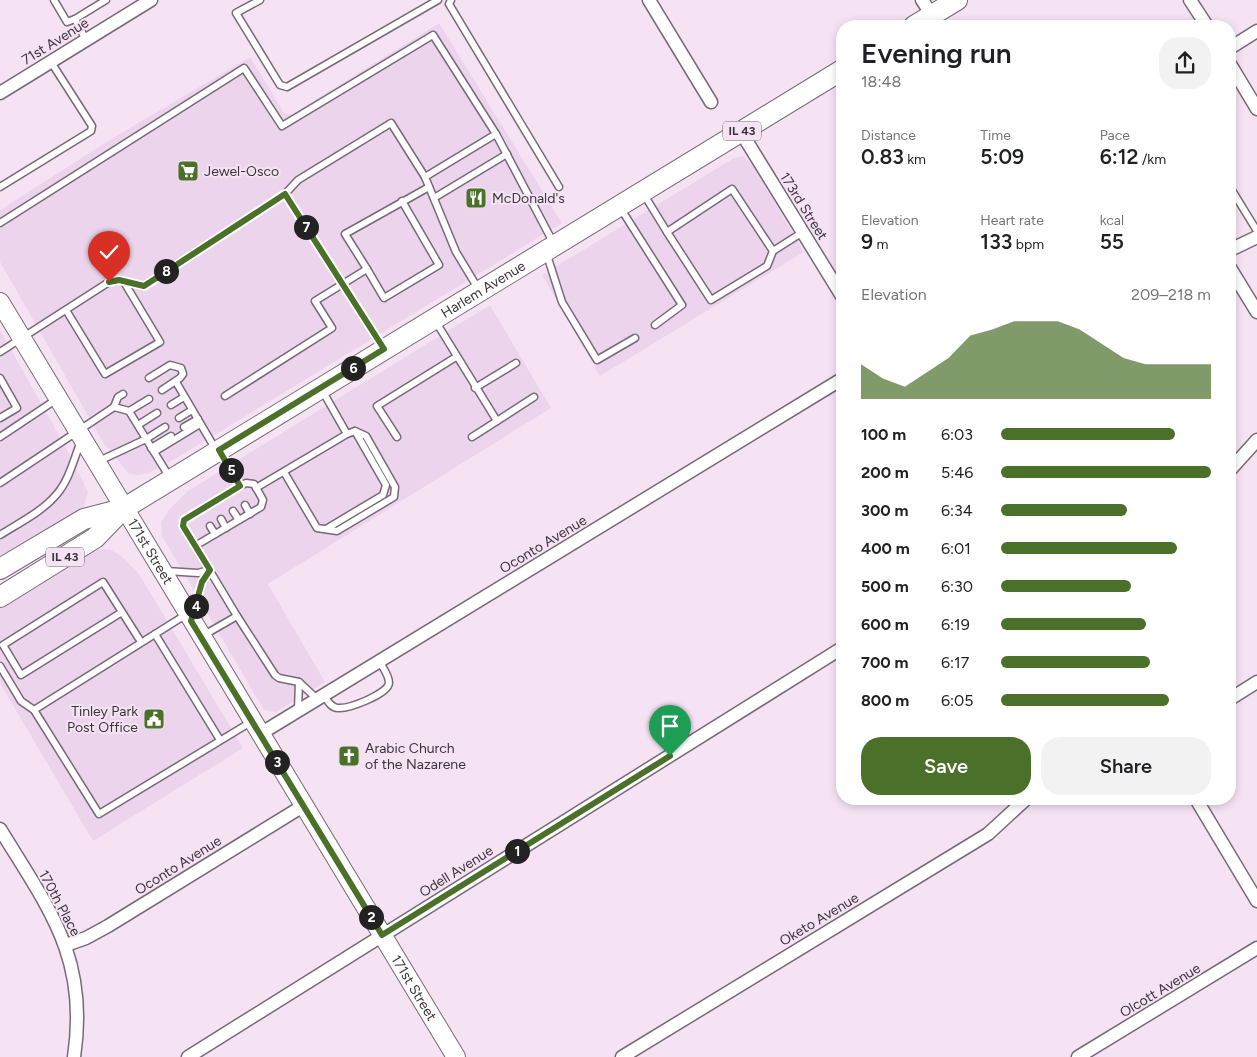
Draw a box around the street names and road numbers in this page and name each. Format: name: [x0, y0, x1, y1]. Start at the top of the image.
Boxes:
street label: 71st Avenue: [19, 14, 92, 69]
road number: IL 43: [723, 122, 761, 140]
street label: 173rd Street: [776, 169, 831, 243]
street label: Harlem Avenue: [438, 257, 529, 322]
street label: Oconto Avenue: [497, 512, 590, 577]
street label: 171st Street: [124, 515, 176, 587]
road number: IL 43: [46, 548, 84, 566]
street label: Oconto Avenue: [132, 832, 225, 899]
street label: Odell Avenue: [416, 842, 497, 901]
street label: 170th Place: [35, 867, 84, 939]
street label: Oketo Avenue: [777, 889, 862, 950]
street label: 171st Street: [387, 952, 440, 1024]
street label: Olcott Avenue: [1117, 960, 1204, 1021]

